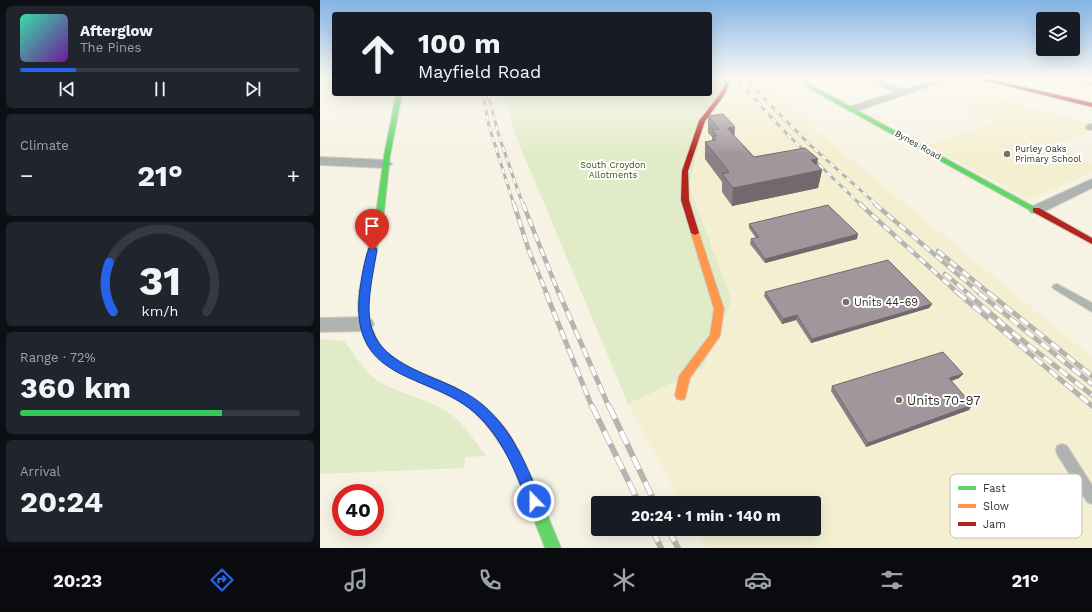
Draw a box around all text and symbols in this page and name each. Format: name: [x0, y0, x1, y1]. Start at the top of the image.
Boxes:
map controls: [1036, 12, 1080, 56]
button: layers: [1036, 12, 1080, 56]
text: Afterglow: [80, 22, 153, 40]
text: 100 m: [418, 27, 501, 60]
icon: ahead: [352, 28, 404, 80]
text: The Pines: [80, 40, 141, 55]
text: Mayfield Road: [418, 61, 541, 82]
icon: previous: [56, 78, 78, 100]
icon: pause: [149, 78, 171, 100]
icon: next: [242, 78, 264, 100]
street label: Bynes Road: [893, 128, 943, 162]
text: Climate: [20, 138, 69, 153]
place label: Purley Oaks Primary School: [1015, 144, 1082, 164]
marker: Purley Oaks Primary School: [1002, 149, 1012, 159]
text: 21°: [137, 158, 183, 193]
park label: South Croydon Allotments: [580, 160, 646, 180]
text: −: [20, 163, 33, 188]
text: +: [287, 163, 300, 188]
pin: [355, 209, 389, 250]
icon: arrive: [361, 215, 383, 237]
text: 31: [139, 256, 181, 305]
place label: Units 44-69: [854, 296, 918, 309]
marker: Units 44-69: [841, 297, 851, 307]
text: km/h: [142, 303, 178, 319]
text: Range · 72%: [20, 350, 96, 365]
text: 360 km: [20, 370, 131, 405]
place label: Units 70-97: [907, 393, 981, 408]
marker: Units 70-97: [894, 395, 904, 405]
text: Arrival: [20, 464, 61, 479]
legend: [950, 474, 1082, 538]
position arrow: [513, 480, 555, 522]
text: Fast: [983, 482, 1006, 495]
text: 20:24: [20, 484, 103, 519]
speed limit sign: 40: [332, 484, 384, 536]
text: Slow: [983, 500, 1009, 513]
text: 20:24 · 1 min · 140 m: [631, 507, 781, 525]
text: Jam: [983, 518, 1006, 531]
icon: directions: [208, 566, 236, 594]
icon: music: [342, 566, 370, 594]
icon: phone: [476, 566, 504, 594]
icon: climate: [610, 566, 638, 594]
icon: car: [744, 566, 772, 594]
icon: filters: [878, 566, 906, 594]
text: 20:23: [53, 570, 102, 591]
text: 21°: [1012, 570, 1039, 591]

